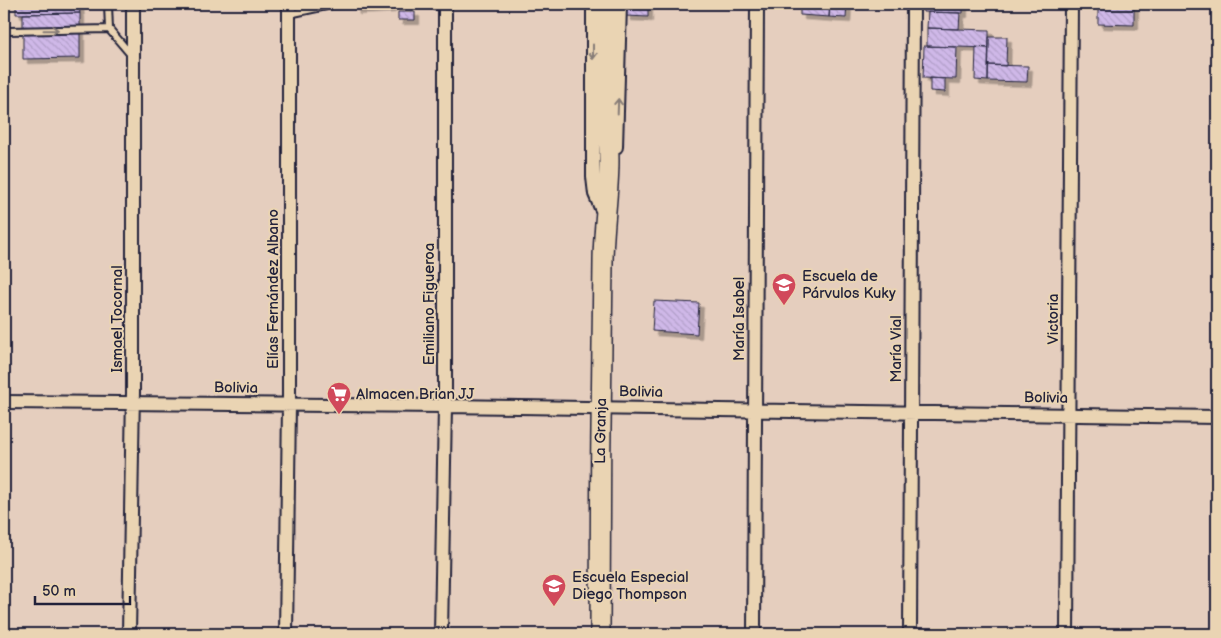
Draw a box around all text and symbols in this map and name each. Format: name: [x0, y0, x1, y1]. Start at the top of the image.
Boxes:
one-way arrow: [42, 25, 59, 35]
one-way arrow: [588, 44, 598, 60]
one-way arrow: [613, 98, 622, 114]
street label: Elías Fernández Albano: [264, 209, 283, 369]
street label: Emiliano Figueroa: [420, 243, 439, 365]
street label: Ismael Tocornal: [108, 266, 127, 372]
place label: Escuela de Párvulos Kuky: [802, 267, 896, 303]
school or university icon: Escuela de Párvulos Kuky: [771, 272, 797, 306]
street label: María Isabel: [730, 277, 749, 361]
street label: Victoria: [1044, 294, 1063, 344]
street label: María Vial: [887, 315, 906, 383]
street label: Bolivia: [214, 378, 258, 398]
supermarket icon: Almacen Brian JJ: [326, 381, 352, 415]
street label: Bolivia: [619, 382, 663, 402]
place label: Almacen Brian JJ: [356, 385, 475, 404]
street label: Bolivia: [1024, 388, 1068, 408]
street label: La Granja: [591, 398, 611, 464]
place label: Escuela Especial Diego Thompson: [572, 568, 689, 604]
scale bar: [35, 573, 130, 605]
school or university icon: Escuela Especial Diego Thompson: [541, 573, 567, 607]
text: 50 m: [42, 582, 76, 601]

